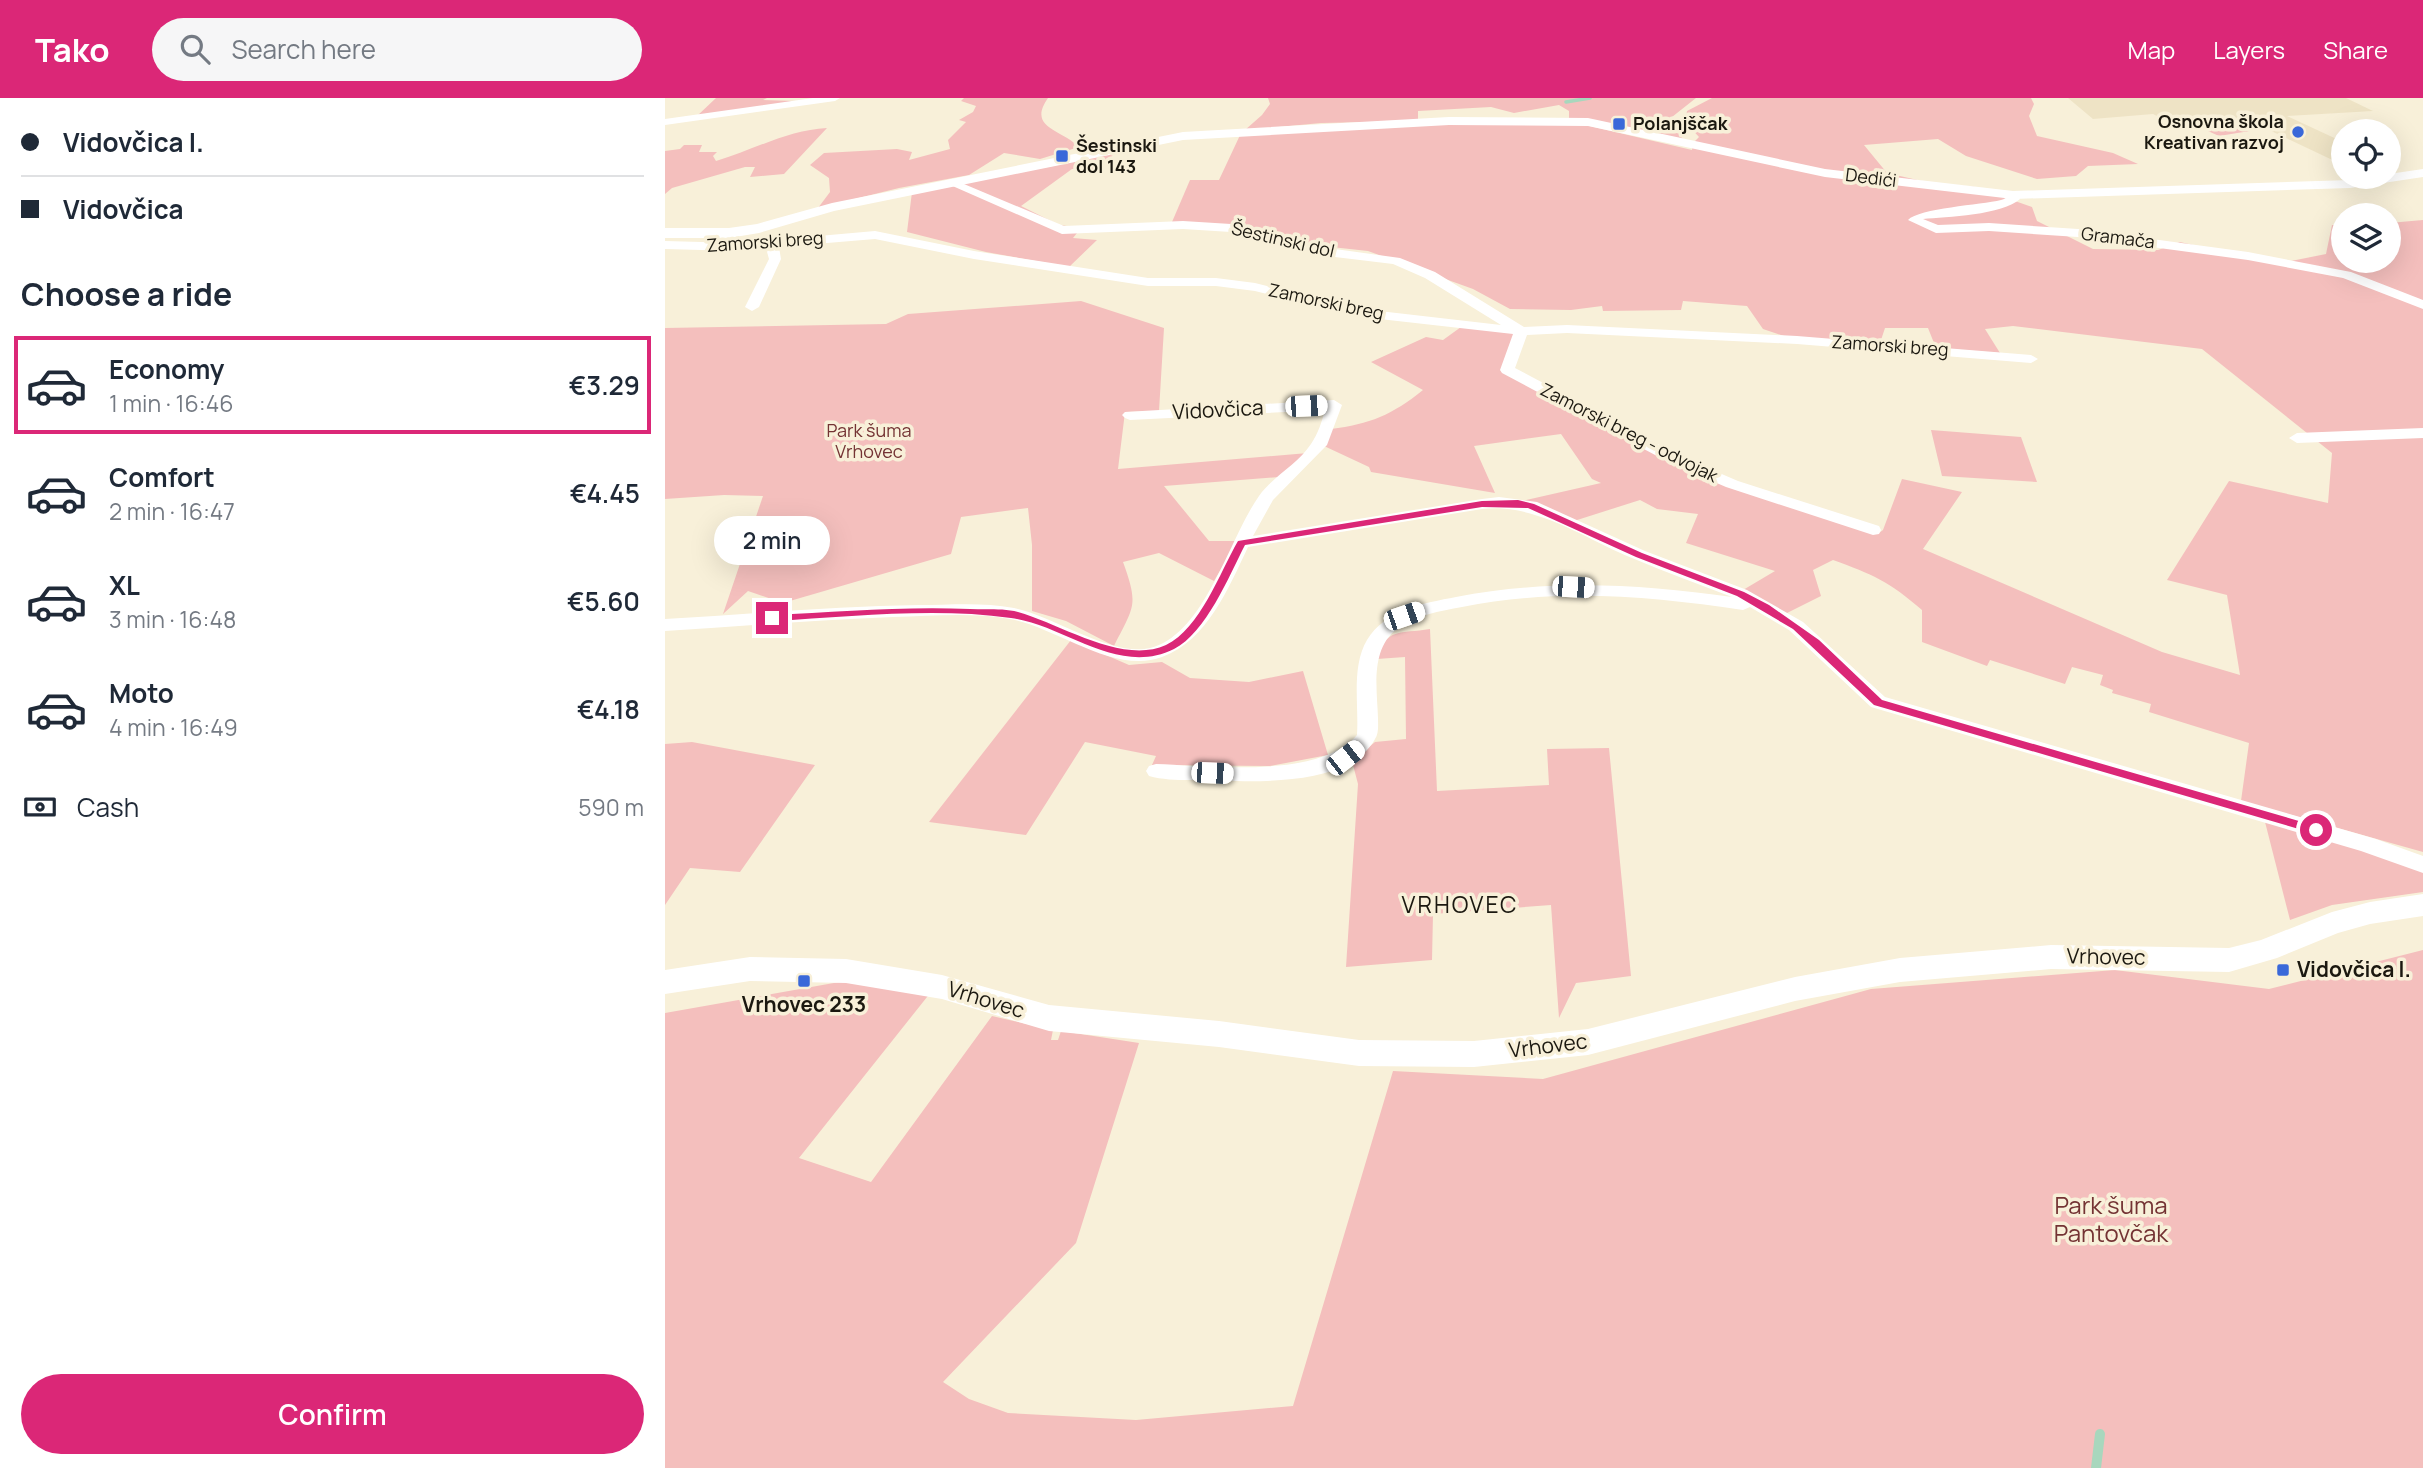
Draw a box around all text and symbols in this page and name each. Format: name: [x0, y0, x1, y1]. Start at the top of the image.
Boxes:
search box: [152, 18, 642, 81]
text: Tako: [35, 27, 110, 72]
icon: search: [176, 30, 214, 68]
text: Search here: [232, 31, 376, 67]
text: Map: [2128, 33, 2175, 66]
text: Layers: [2213, 33, 2285, 66]
text: Share: [2323, 33, 2388, 66]
place label: Osnovna škola Kreativan razvoj: [2144, 109, 2284, 154]
place label: Polanjščak: [1633, 111, 1729, 135]
marker: Polanjščak: [1611, 116, 1627, 132]
map controls: [2331, 119, 2401, 273]
button: locate: [2331, 119, 2401, 189]
text: Vidovčica I.: [63, 124, 204, 160]
marker: Osnovna škola Kreativan razvoj: [2290, 124, 2306, 140]
place label: Šestinski dol 143: [1076, 133, 1157, 178]
marker: Šestinski dol 143: [1054, 148, 1070, 164]
street label: Dedići: [1844, 162, 1898, 192]
text: Vidovčica: [63, 191, 183, 227]
button: layers: [2331, 203, 2401, 273]
street label: Šestinski dol: [1229, 216, 1337, 263]
street label: Gramača: [2080, 221, 2156, 253]
street label: Zamorski breg: [706, 225, 824, 257]
text: Choose a ride: [21, 272, 232, 316]
street label: Zamorski breg: [1266, 277, 1386, 325]
street label: Zamorski breg: [1831, 329, 1949, 361]
text: Economy: [109, 351, 224, 387]
icon: car: [25, 354, 88, 417]
text: €3.29: [569, 367, 640, 403]
street label: Zamorski breg - odvojak: [1537, 377, 1723, 488]
text: 1 min · 16:46: [109, 387, 233, 419]
street label: Vidovčica: [1172, 393, 1264, 425]
car: [1285, 395, 1328, 417]
park label: Park šuma Vrhovec: [827, 418, 911, 463]
text: Comfort: [109, 459, 215, 495]
icon: car: [25, 462, 88, 525]
text: €4.45: [570, 475, 640, 511]
text: 2 min · 16:47: [109, 495, 235, 527]
callout: 2 min: [714, 517, 830, 566]
text: 2 min: [743, 524, 801, 556]
text: XL: [109, 567, 140, 603]
icon: car: [25, 570, 88, 633]
car: [1552, 575, 1595, 599]
text: €5.60: [567, 583, 640, 619]
car: [1381, 599, 1428, 633]
route end: [756, 602, 788, 634]
text: 3 min · 16:48: [109, 603, 236, 635]
text: Moto: [109, 675, 174, 711]
icon: car: [25, 678, 88, 741]
text: €4.18: [577, 691, 640, 727]
text: 4 min · 16:49: [109, 711, 238, 743]
car: [1322, 737, 1369, 779]
car: [1191, 762, 1234, 784]
icon: cash: [21, 788, 59, 826]
text: Cash: [77, 789, 139, 825]
text: 590 m: [578, 791, 644, 823]
route start: [2300, 814, 2332, 846]
district label: VRHOVEC: [1402, 888, 1518, 920]
street label: Vrhovec: [2066, 941, 2146, 971]
place label: Vidovčica I.: [2297, 955, 2411, 983]
marker: Vidovčica I.: [2275, 962, 2291, 978]
marker: Vrhovec 233: [796, 973, 812, 989]
street label: Vrhovec: [944, 974, 1028, 1024]
place label: Vrhovec 233: [742, 990, 866, 1018]
street label: Vrhovec: [1507, 1026, 1589, 1064]
park label: Park šuma Pantovčak: [2054, 1188, 2169, 1249]
button: Confirm: [21, 1374, 644, 1454]

